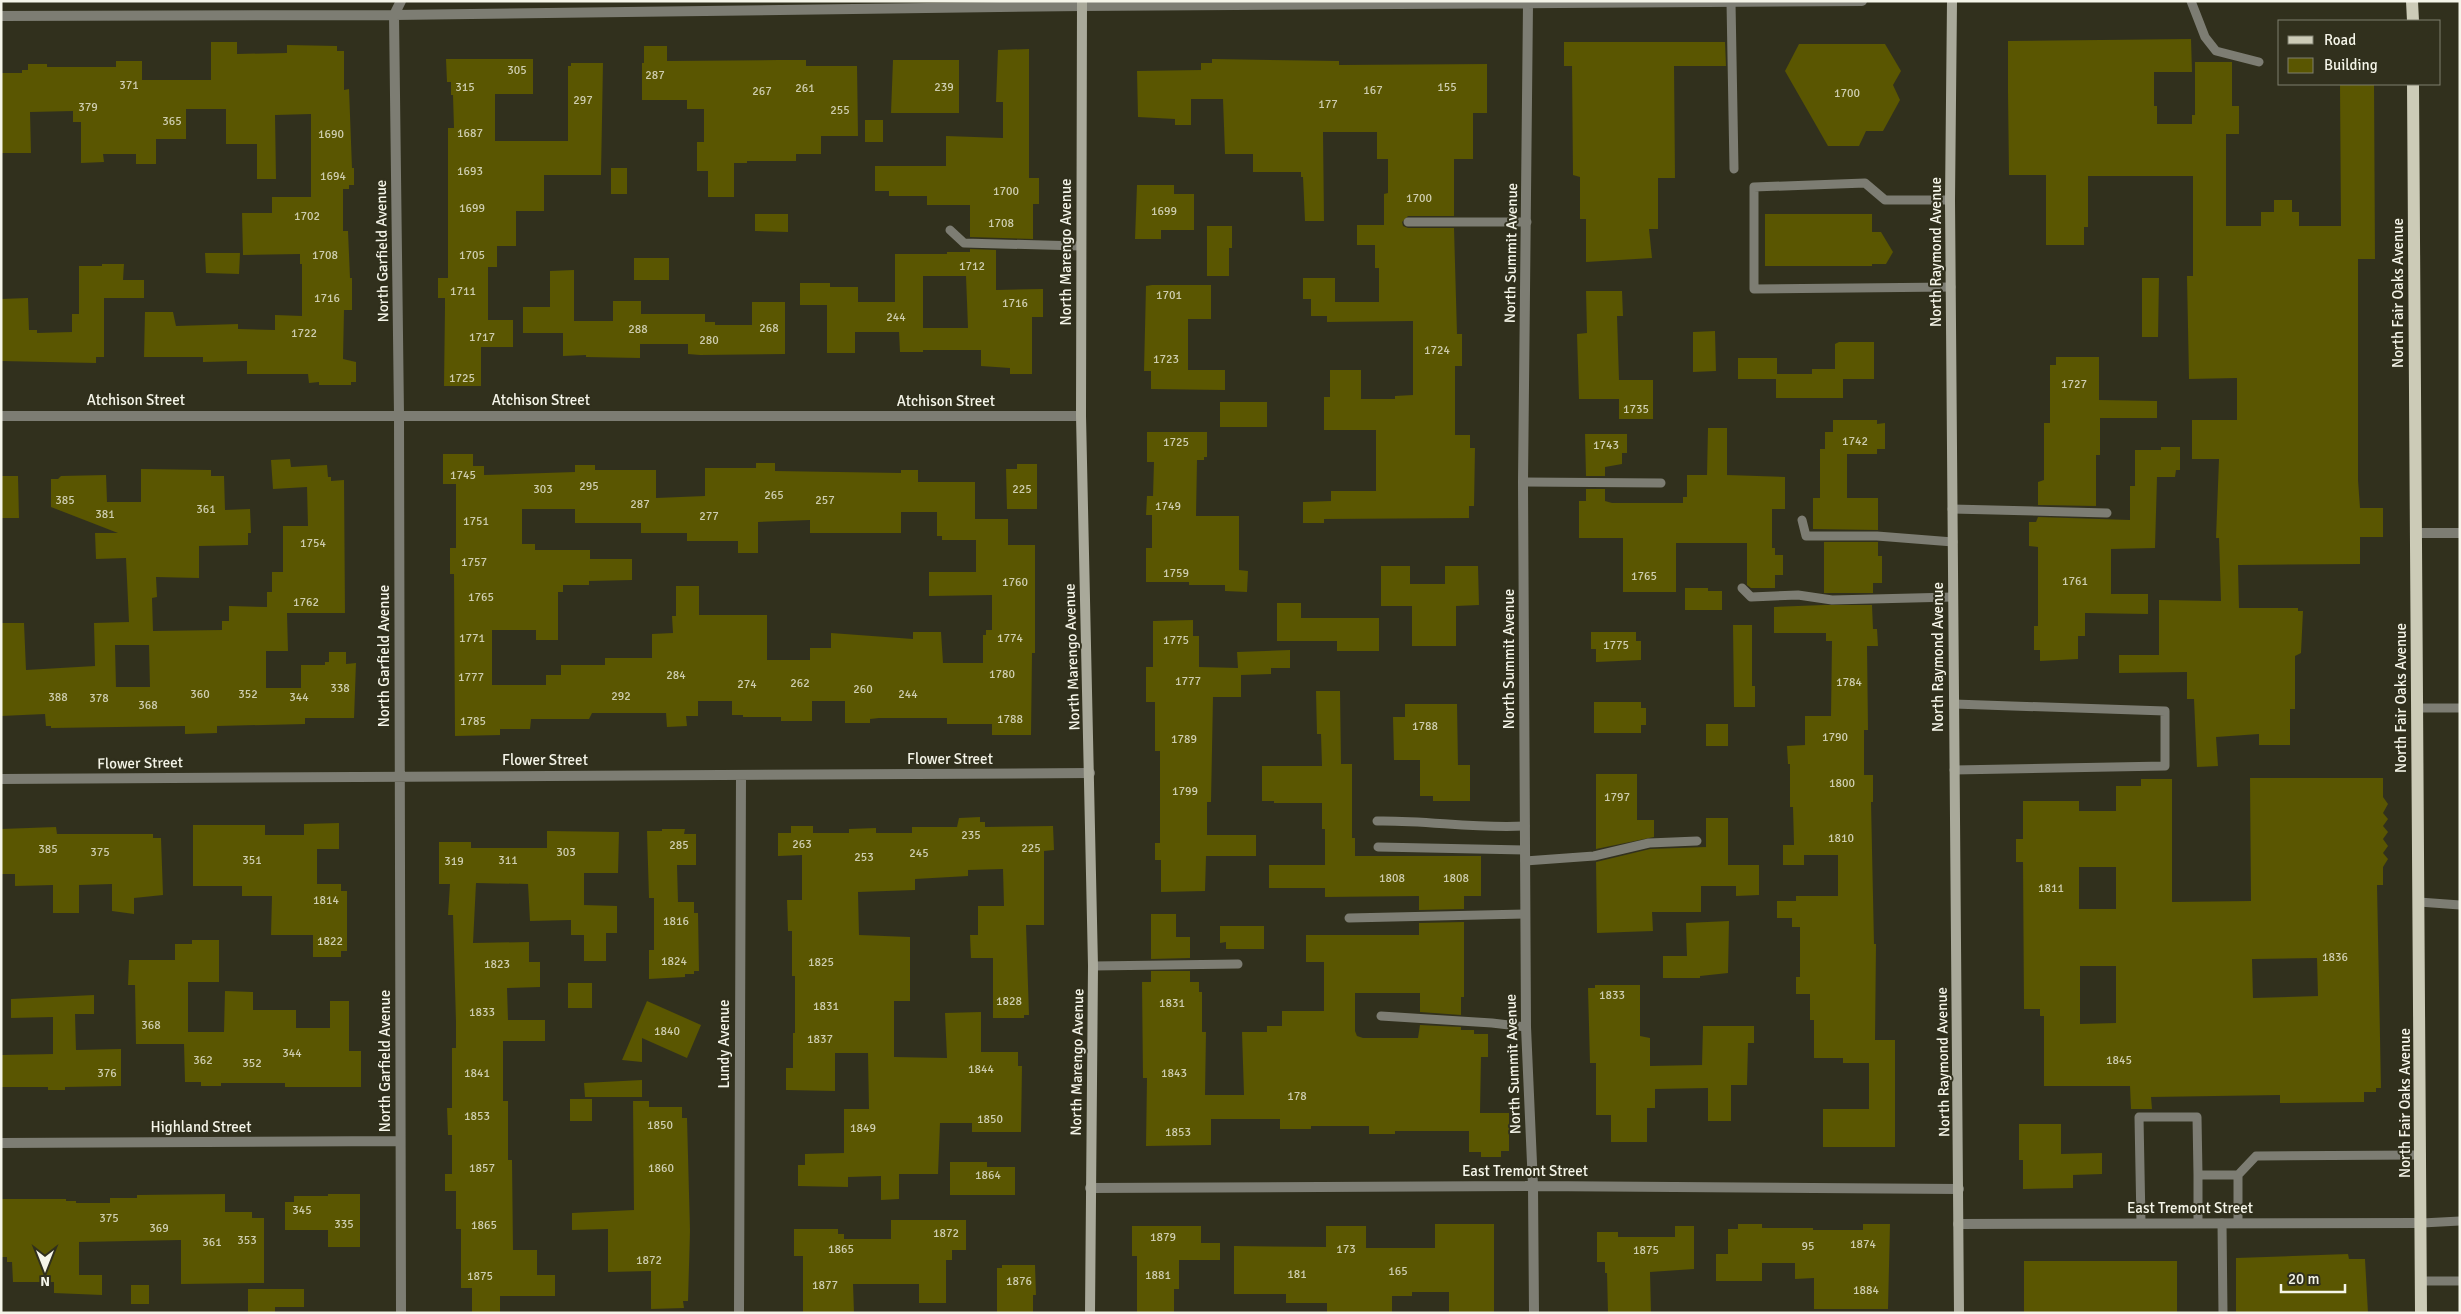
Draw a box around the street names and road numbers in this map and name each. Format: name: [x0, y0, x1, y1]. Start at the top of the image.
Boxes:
street label: North Raymond Avenue: [1927, 177, 1945, 327]
street label: North Marengo Avenue: [1057, 178, 1075, 326]
street label: North Garfield Avenue: [372, 180, 392, 322]
street label: North Summit Avenue: [1501, 183, 1521, 323]
street label: North Fair Oaks Avenue: [2389, 218, 2407, 368]
street label: Atchison Street: [87, 391, 185, 409]
street label: Atchison Street: [492, 391, 590, 409]
street label: Atchison Street: [897, 392, 995, 410]
street label: North Raymond Avenue: [1929, 582, 1947, 732]
street label: North Marengo Avenue: [1060, 583, 1084, 731]
street label: North Garfield Avenue: [375, 585, 393, 727]
street label: North Summit Avenue: [1500, 589, 1518, 729]
street label: North Fair Oaks Avenue: [2392, 623, 2410, 773]
street label: Flower Street: [907, 750, 993, 768]
street label: Flower Street: [502, 751, 588, 769]
street label: Flower Street: [97, 753, 183, 773]
street label: North Raymond Avenue: [1933, 987, 1953, 1137]
street label: North Marengo Avenue: [1067, 988, 1087, 1136]
street label: North Garfield Avenue: [376, 990, 394, 1132]
street label: North Summit Avenue: [1502, 994, 1524, 1134]
street label: Lundy Avenue: [715, 999, 733, 1089]
street label: North Fair Oaks Avenue: [2396, 1028, 2414, 1178]
street label: Highland Street: [151, 1118, 251, 1136]
street label: East Tremont Street: [1462, 1162, 1588, 1180]
street label: East Tremont Street: [2127, 1199, 2253, 1217]

